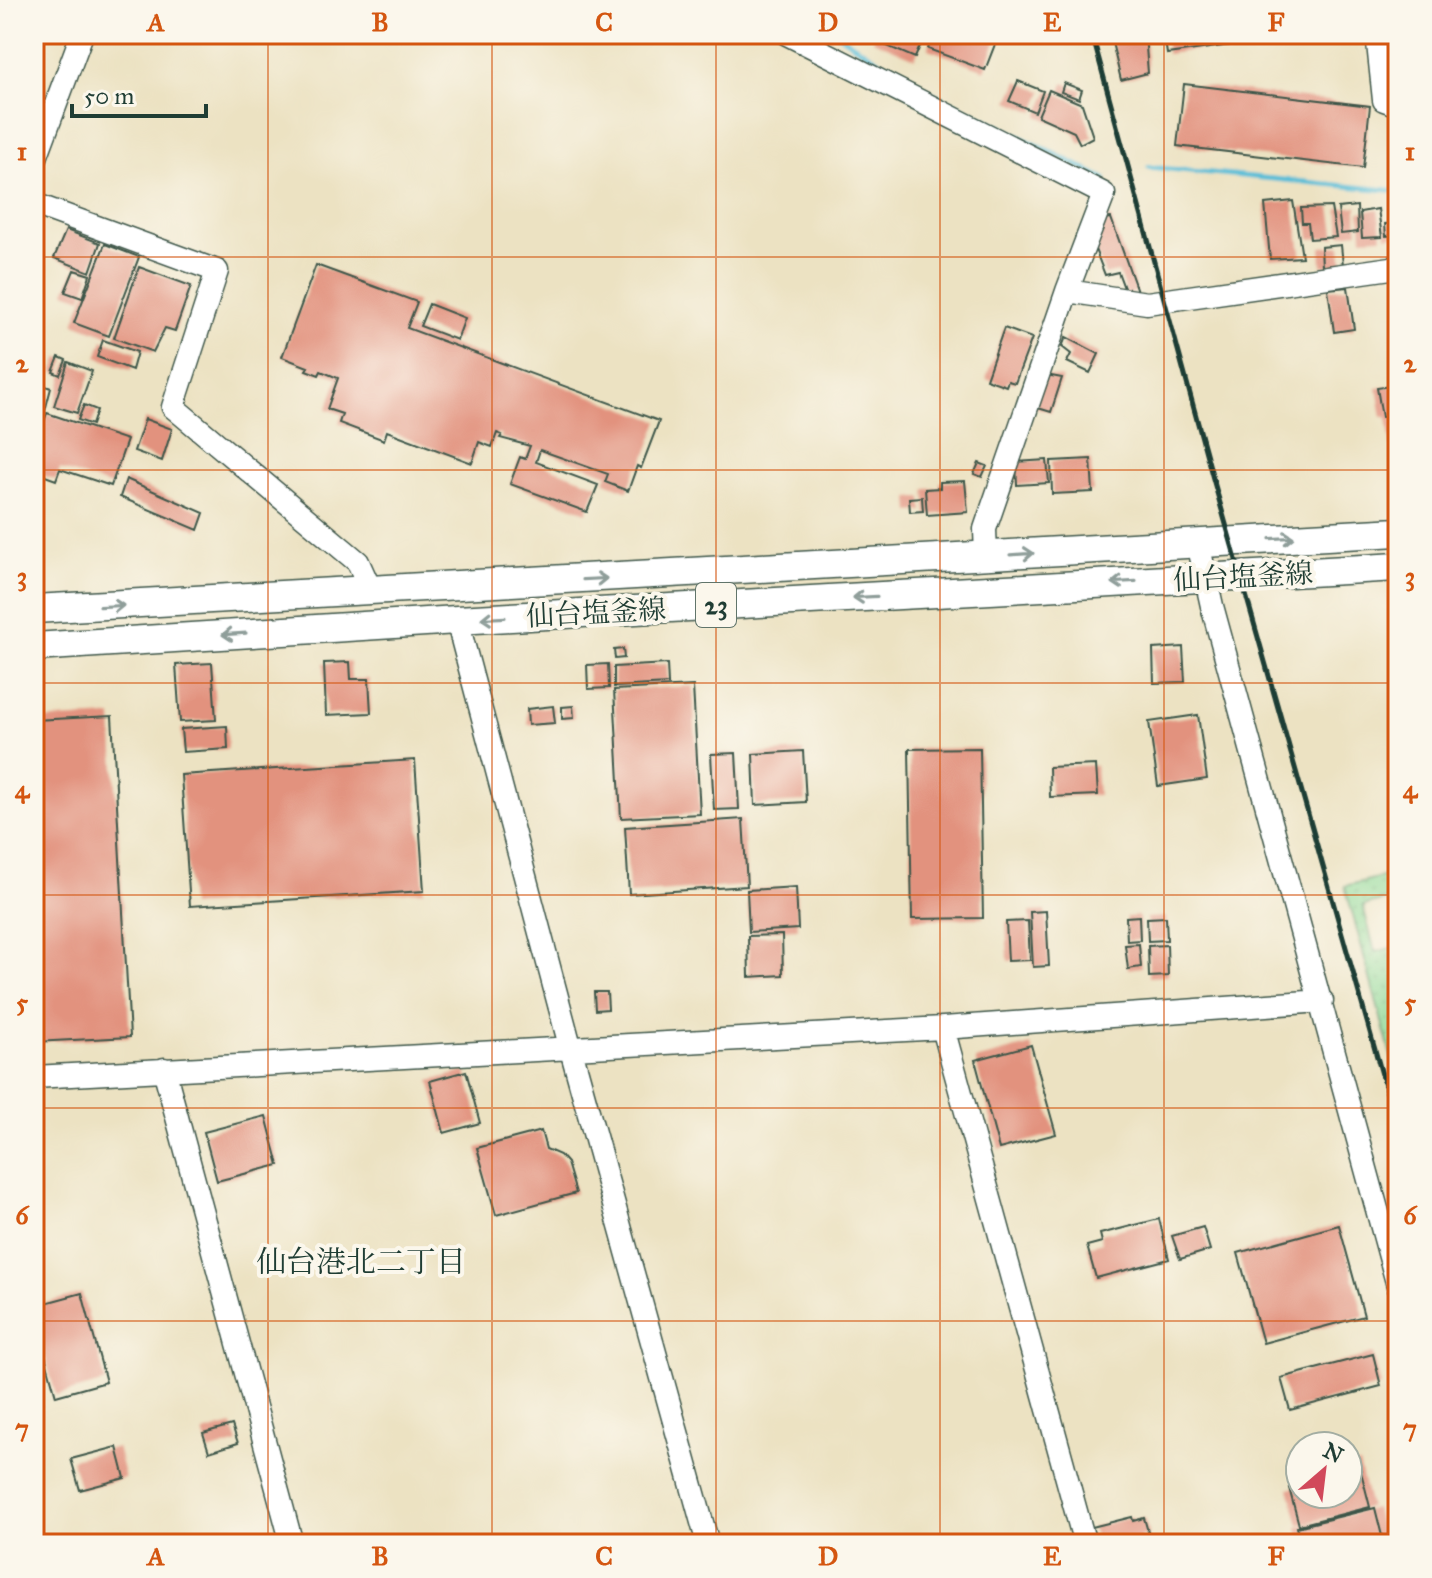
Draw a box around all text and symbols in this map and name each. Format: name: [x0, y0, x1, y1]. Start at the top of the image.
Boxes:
text: A: [145, 6, 165, 38]
text: B: [371, 6, 389, 38]
text: C: [595, 6, 613, 38]
text: D: [818, 6, 838, 38]
text: E: [1043, 6, 1062, 38]
text: F: [1268, 6, 1285, 38]
scale bar: [72, 68, 206, 118]
text: 50 m: [84, 81, 134, 111]
text: 1: [17, 135, 27, 167]
text: 1: [1405, 135, 1415, 167]
text: 2: [16, 347, 30, 379]
text: 2: [1404, 347, 1418, 379]
one-way arrow: [1268, 531, 1295, 546]
one-way arrow: [1008, 547, 1035, 562]
street label: 仙台塩釜線: [1172, 555, 1314, 598]
text: 3: [17, 560, 27, 592]
text: 3: [1405, 560, 1415, 592]
one-way arrow: [581, 571, 608, 586]
one-way arrow: [1111, 575, 1138, 590]
road number: 23: [696, 583, 736, 627]
one-way arrow: [852, 590, 879, 605]
street label: 仙台塩釜線: [525, 591, 667, 634]
one-way arrow: [98, 598, 125, 613]
one-way arrow: [480, 610, 507, 625]
one-way arrow: [221, 627, 248, 642]
text: 4: [15, 773, 31, 805]
text: 4: [1403, 773, 1419, 805]
text: 5: [16, 986, 29, 1018]
text: 5: [1404, 986, 1417, 1018]
text: 6: [15, 1199, 30, 1231]
text: 6: [1403, 1199, 1418, 1231]
district label: 仙台港北二丁目: [256, 1244, 466, 1280]
text: 7: [15, 1412, 29, 1444]
text: 7: [1403, 1412, 1417, 1444]
north arrow: [1284, 1430, 1364, 1510]
text: N: [1319, 1436, 1348, 1469]
text: A: [145, 1540, 165, 1572]
text: B: [371, 1540, 389, 1572]
text: C: [595, 1540, 613, 1572]
text: D: [818, 1540, 838, 1572]
text: E: [1043, 1540, 1062, 1572]
text: F: [1268, 1540, 1285, 1572]

